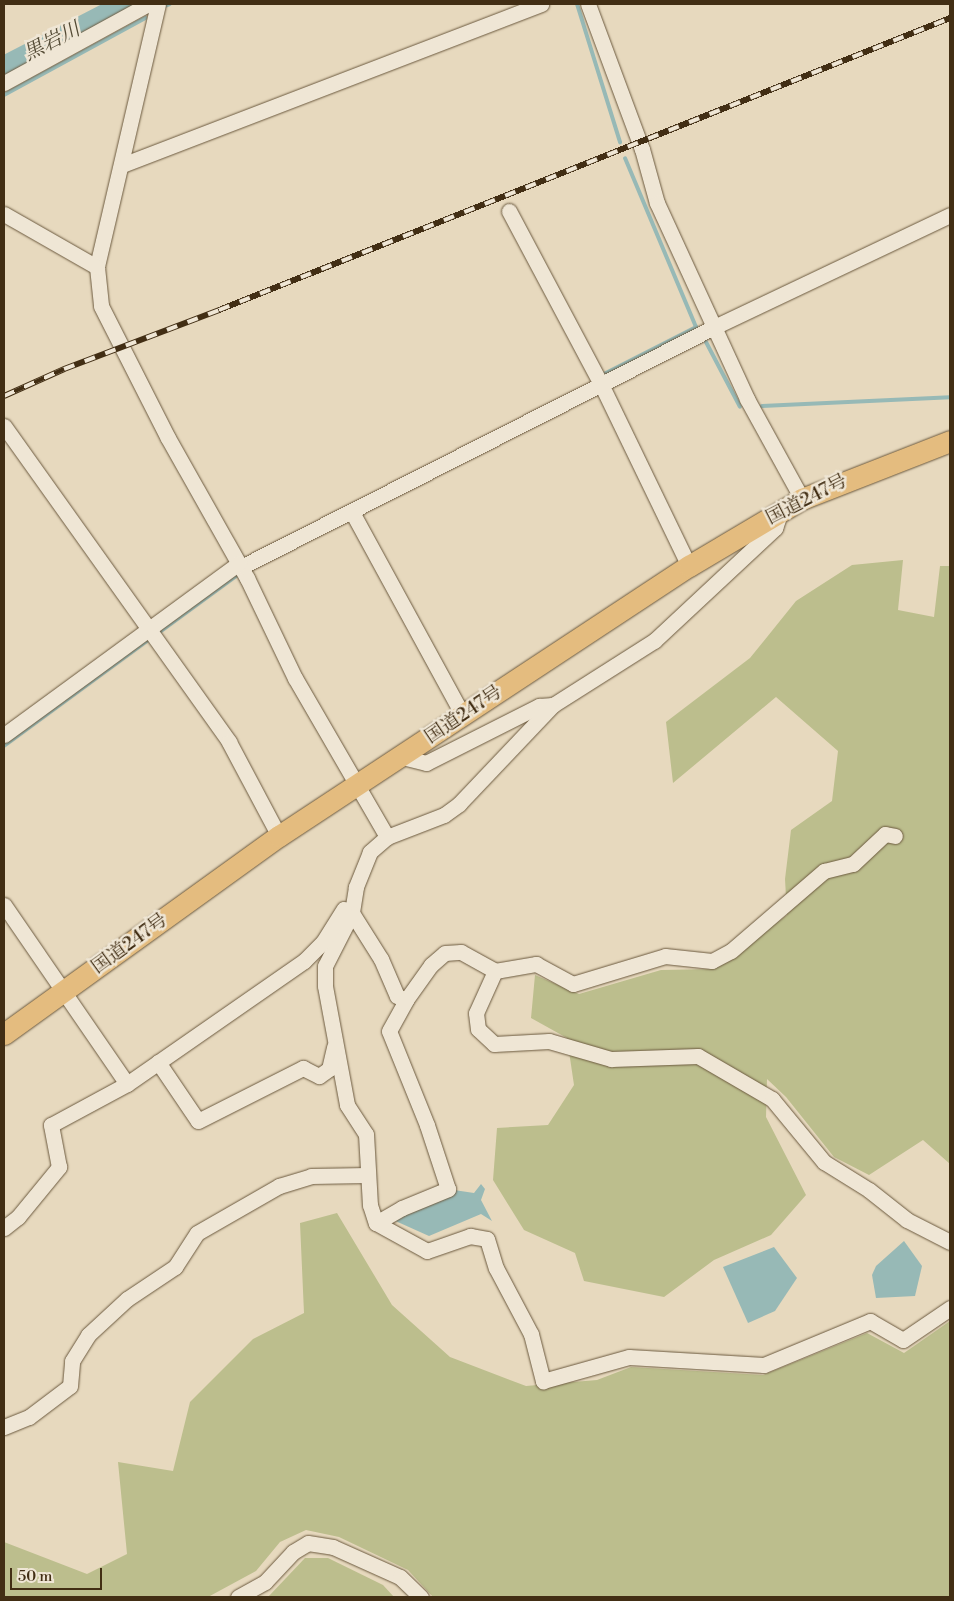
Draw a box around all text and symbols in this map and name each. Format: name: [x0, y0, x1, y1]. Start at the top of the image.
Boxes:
water label: 黒岩川: [20, 18, 84, 66]
street label: 国道247号: [763, 470, 851, 530]
street label: 国道247号: [421, 681, 507, 749]
street label: 国道247号: [88, 909, 172, 979]
scale bar: [12, 1558, 105, 1590]
text: 50 m: [18, 1567, 52, 1586]

